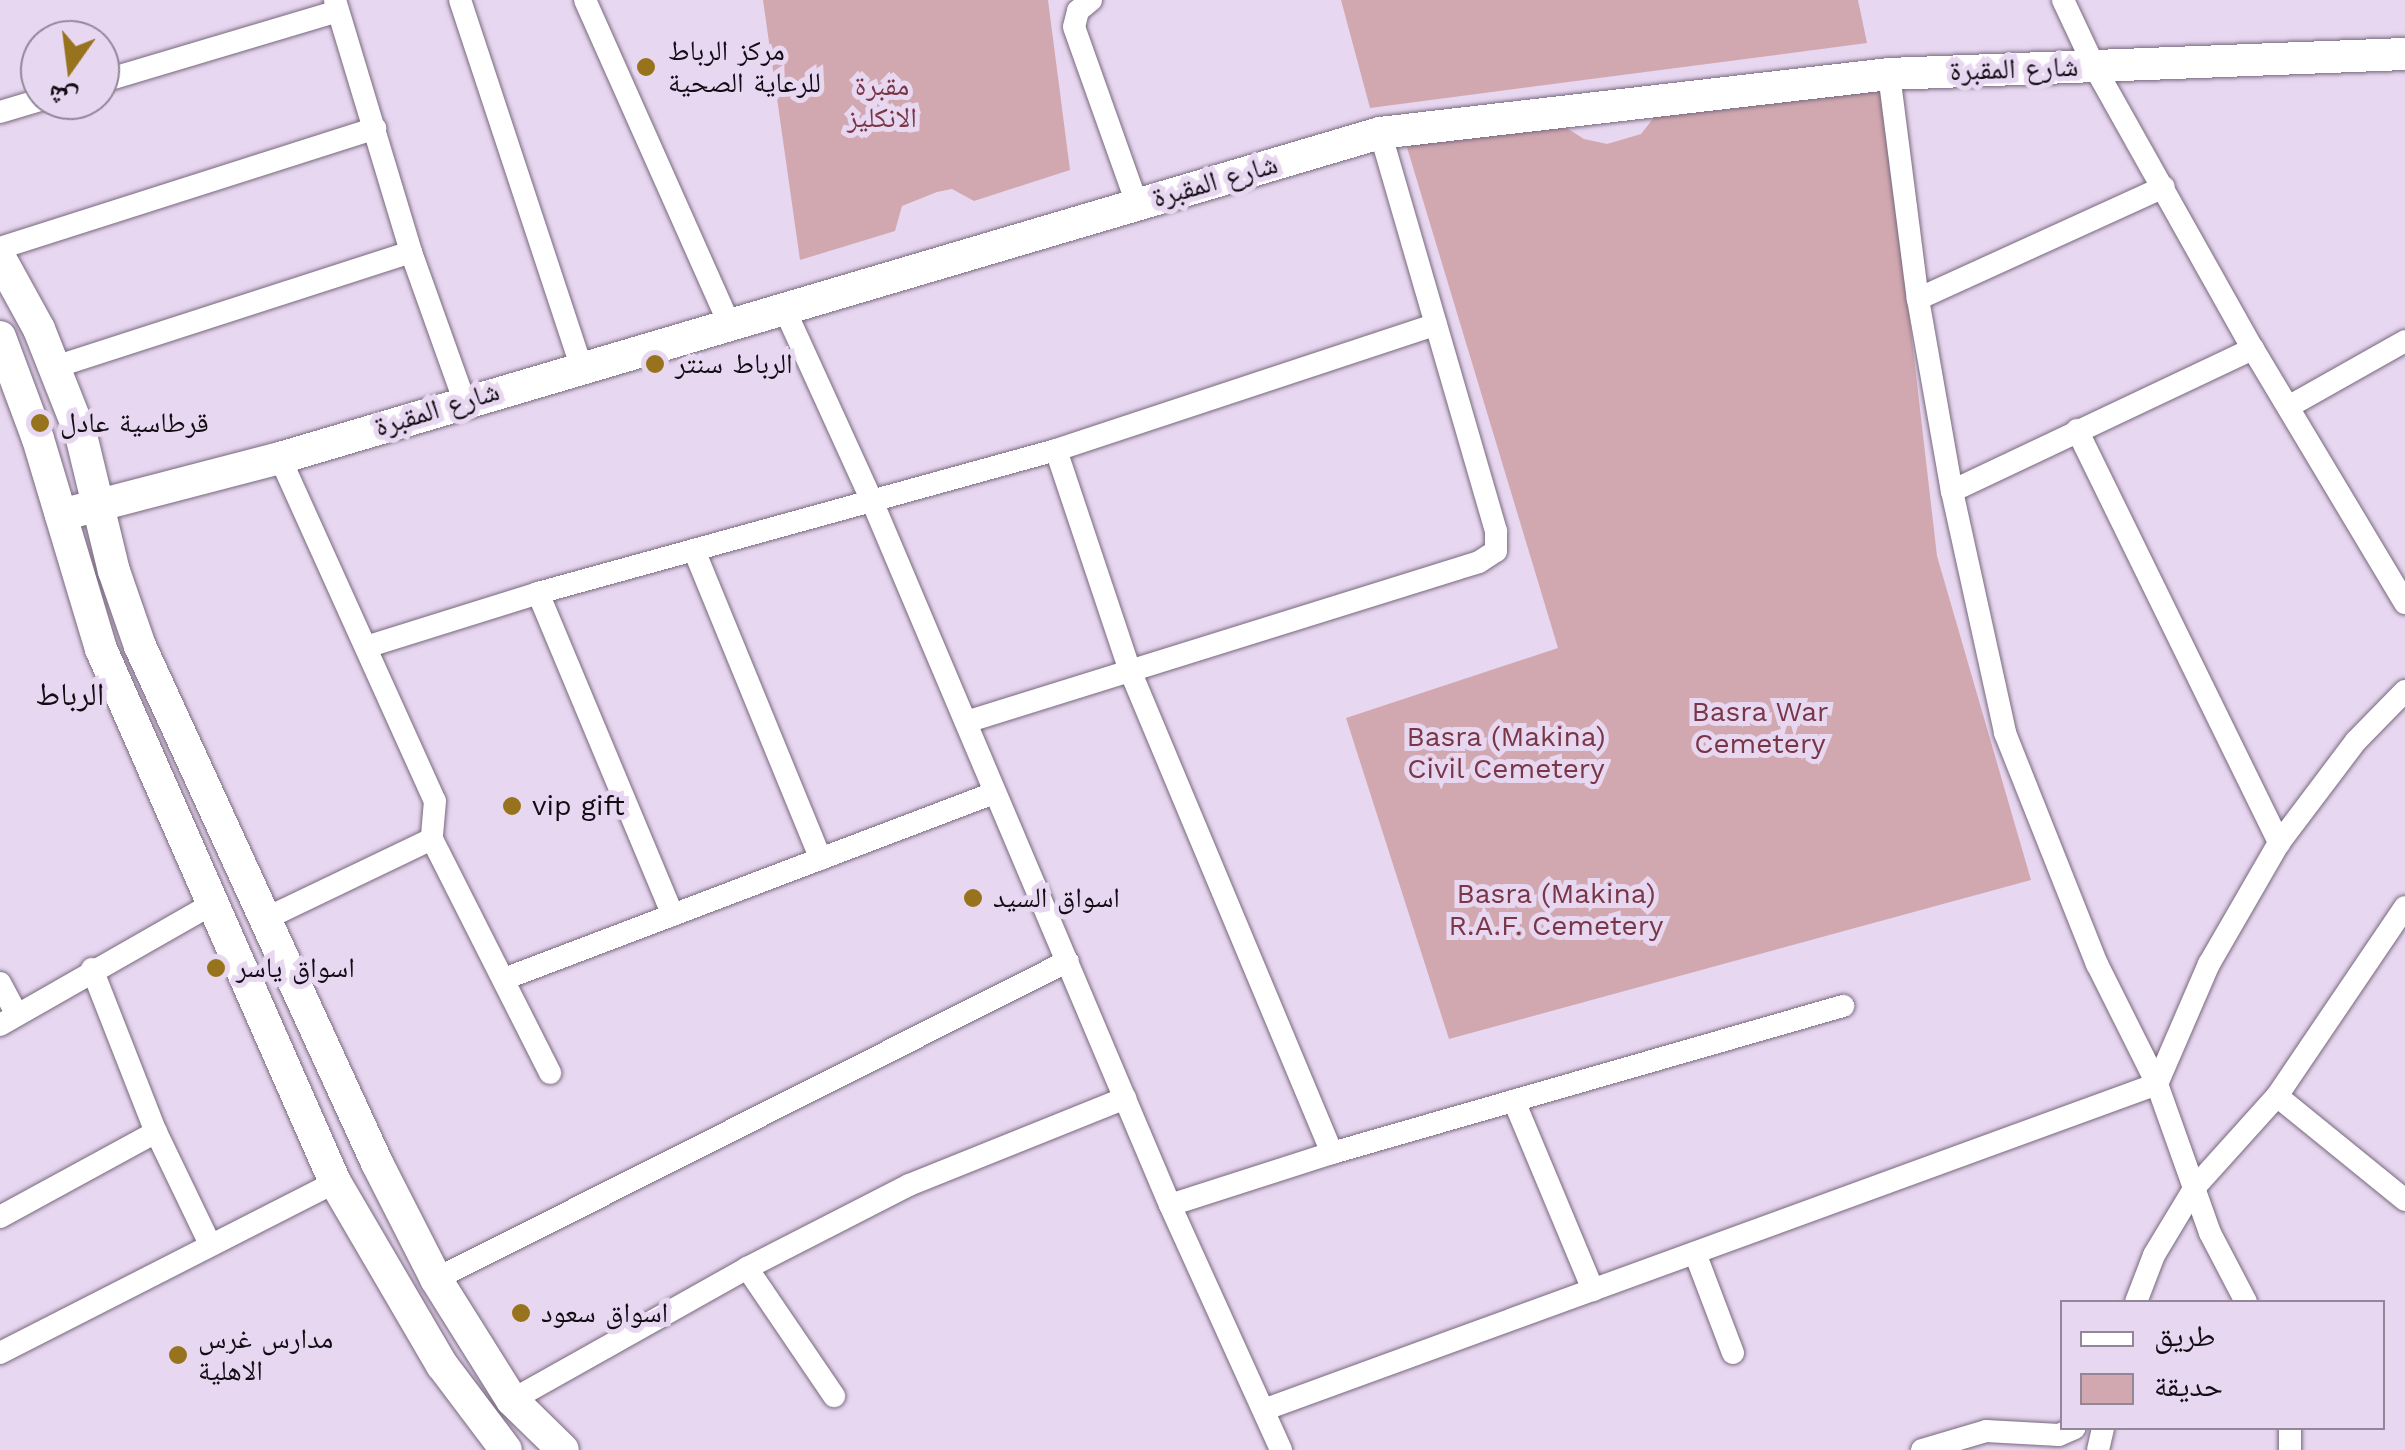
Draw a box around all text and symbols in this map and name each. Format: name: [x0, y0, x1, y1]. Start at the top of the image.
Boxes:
north arrow: [20, 20, 120, 120]
place label: مركز الرباط للرعاية الصحية: [668, 34, 821, 100]
street label: شارع المقبرة: [1949, 50, 2079, 88]
marker: مركز الرباط للرعاية الصحية: [633, 54, 659, 80]
park label: مقبرة الانكليز: [847, 69, 917, 135]
text: ش: [45, 78, 82, 117]
street label: شارع المقبرة: [1149, 147, 1281, 215]
place label: الرباط سنتر: [675, 347, 793, 381]
marker: الرباط سنتر: [644, 353, 666, 375]
street label: شارع المقبرة: [371, 374, 503, 444]
place label: قرطاسية عادل: [60, 406, 209, 440]
marker: قرطاسية عادل: [29, 412, 51, 434]
district label: الرباط: [36, 675, 104, 713]
park label: Basra War Cemetery: [1691, 695, 1829, 761]
park label: Basra (Makina) Civil Cemetery: [1406, 720, 1606, 786]
place label: vip gift: [532, 789, 625, 823]
marker: vip gift: [501, 795, 523, 817]
park label: Basra (Makina) R.A.F. Cemetery: [1448, 877, 1664, 943]
place label: اسواق السيد: [993, 881, 1120, 915]
marker: اسواق السيد: [962, 887, 984, 909]
place label: اسواق ياسر: [236, 951, 355, 985]
marker: اسواق ياسر: [205, 957, 227, 979]
place label: اسواق سعود: [541, 1296, 668, 1330]
legend: [2060, 1300, 2385, 1430]
marker: اسواق سعود: [510, 1302, 532, 1324]
text: طريق: [2154, 1318, 2215, 1353]
place label: مدارس غرس الاهلية: [198, 1322, 333, 1388]
marker: مدارس غرس الاهلية: [167, 1344, 189, 1366]
text: حديقة: [2154, 1368, 2223, 1403]

